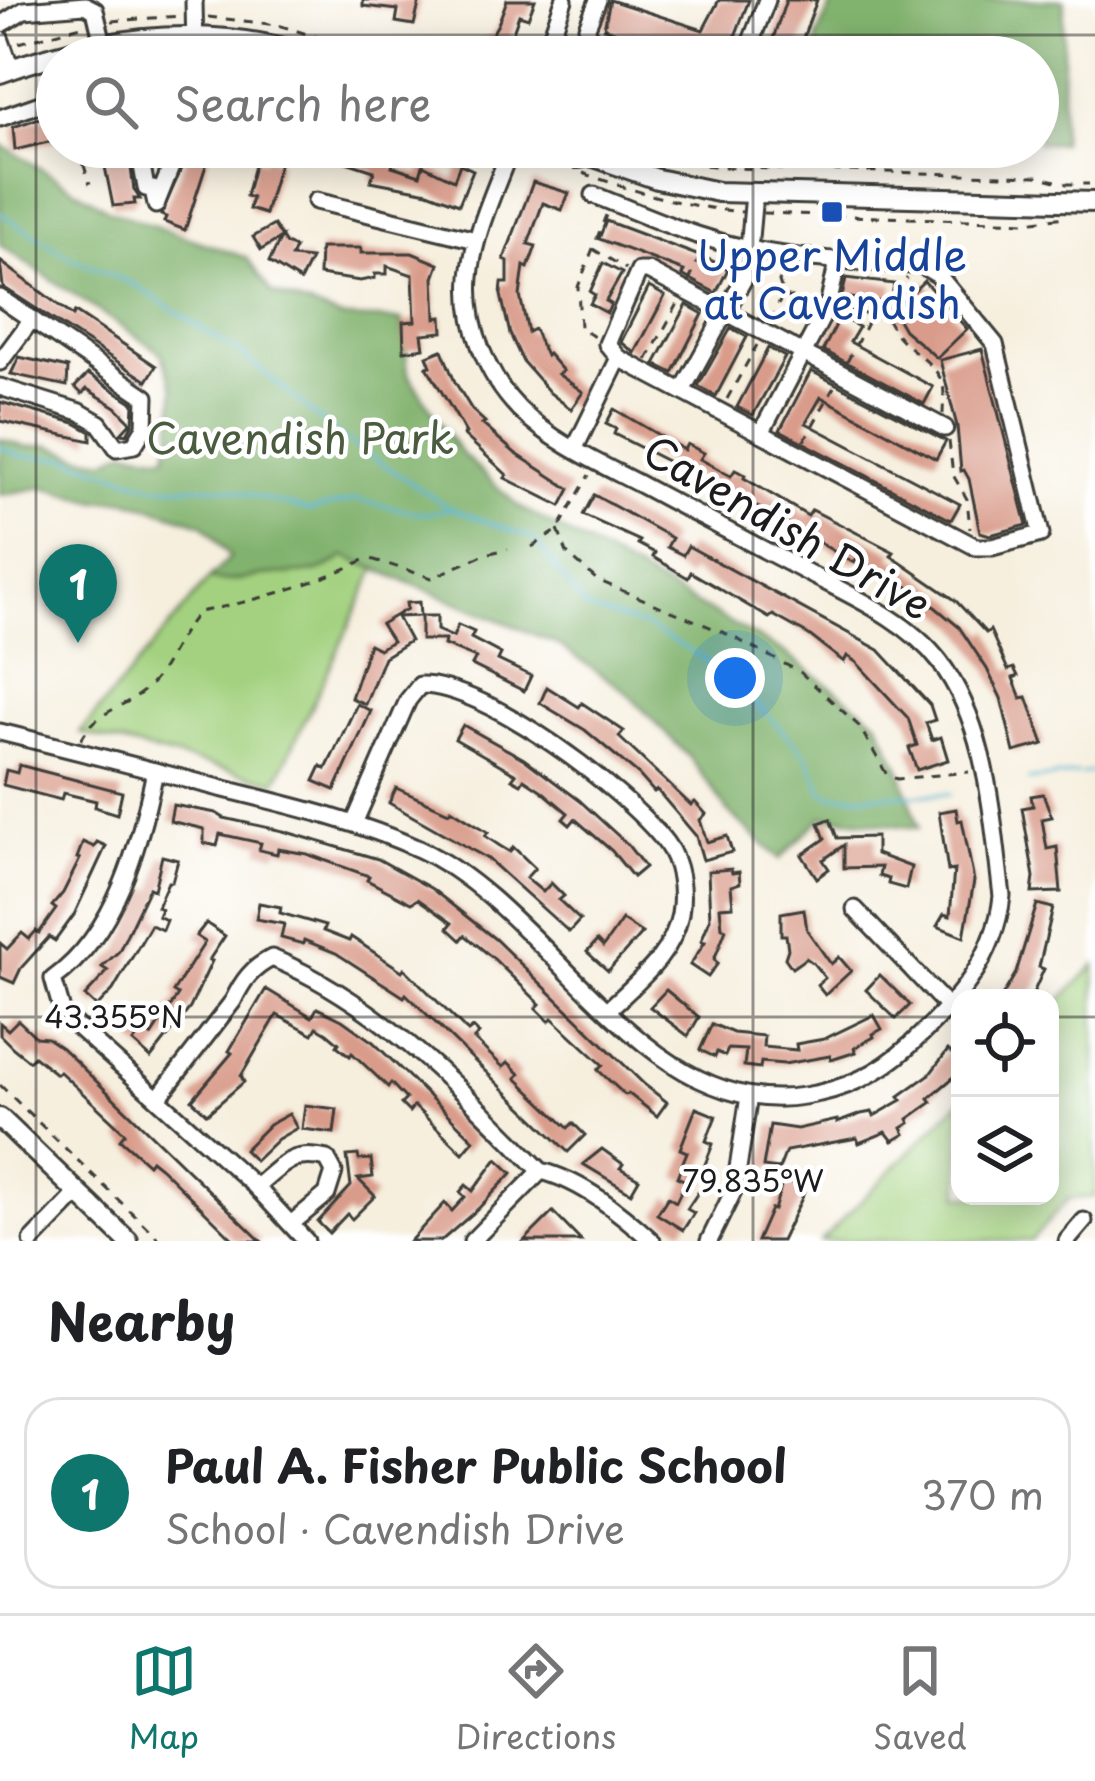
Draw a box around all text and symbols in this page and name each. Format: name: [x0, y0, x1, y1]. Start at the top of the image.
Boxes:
search box: [36, 36, 1059, 168]
text: Search here: [174, 68, 431, 136]
icon: search: [78, 69, 144, 135]
marker: Upper Middle at Cavendish: [819, 199, 845, 225]
place label: Upper Middle at Cavendish: [697, 222, 967, 333]
park label: Cavendish Park: [146, 405, 454, 468]
street label: Cavendish Drive: [633, 418, 944, 634]
pin: 1: [39, 544, 117, 643]
your location: [705, 648, 765, 708]
map controls: [951, 989, 1059, 1205]
button: locate: [951, 989, 1059, 1097]
text: 43.355°N: [44, 993, 184, 1038]
button: layers: [951, 1097, 1059, 1205]
text: 79.835°W: [682, 1157, 824, 1202]
text: Nearby: [48, 1281, 235, 1358]
text: Paul A. Fisher Public School: [165, 1430, 787, 1498]
text: 1: [81, 1464, 99, 1523]
text: 370 m: [921, 1464, 1044, 1523]
text: School · Cavendish Drive: [165, 1498, 625, 1557]
tab: Map: [128, 1638, 199, 1760]
tab: Directions: [456, 1638, 616, 1760]
tab: Saved: [873, 1638, 967, 1760]

